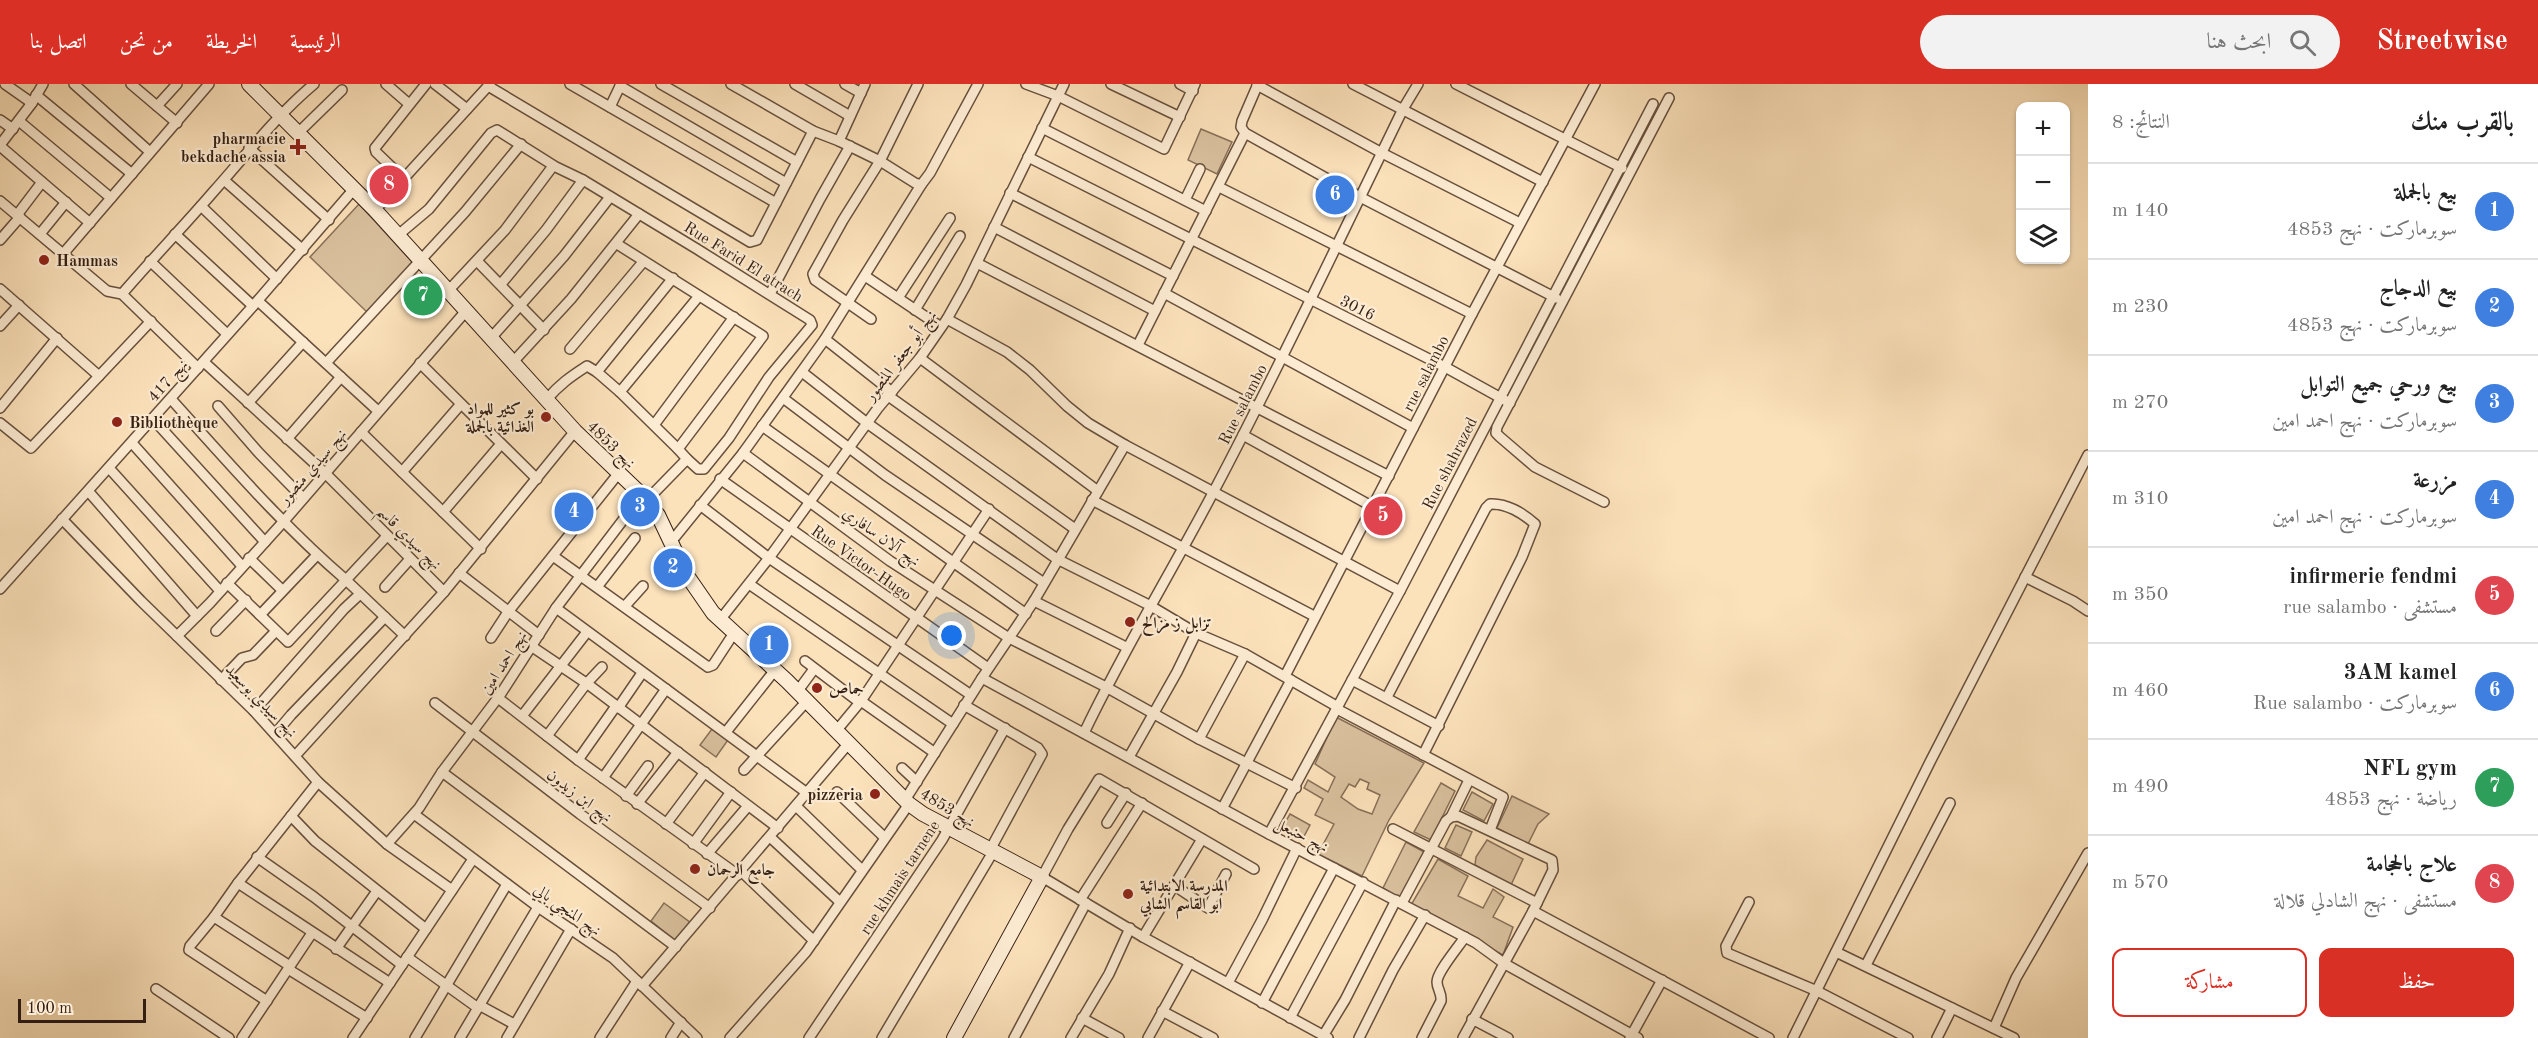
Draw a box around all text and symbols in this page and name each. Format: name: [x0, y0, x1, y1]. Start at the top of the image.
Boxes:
search box: [1920, 15, 2340, 69]
icon: search: [2286, 26, 2319, 59]
text: Streetwise: [2376, 28, 2508, 56]
text: ابحث هنا: [2207, 31, 2271, 53]
text: اتصل بنا: [30, 32, 87, 53]
text: من نحن: [120, 32, 173, 53]
text: الخريطة: [206, 32, 257, 53]
text: الرئيسية: [290, 32, 341, 53]
map controls: [2016, 102, 2070, 264]
button: +: [2016, 102, 2070, 156]
text: بالقرب منك: [2411, 110, 2514, 136]
text: النتائج: 8: [2112, 113, 2170, 133]
place label: pharmacie bekdache assia: [181, 132, 286, 166]
marker: pharmacie bekdache assia: [291, 140, 305, 154]
button: −: [2016, 156, 2070, 210]
pin: 8: [370, 162, 408, 208]
pin: 6: [1316, 172, 1354, 218]
text: بيع بالجملة: [2394, 182, 2457, 204]
text: 140 m: [2112, 201, 2168, 221]
text: 1: [2489, 201, 2500, 221]
button: layers: [2016, 210, 2070, 264]
street label: Rue Farid El atrach: [681, 220, 805, 306]
text: سوبرماركت · نهج 4853: [2287, 220, 2457, 240]
marker: Hammas: [37, 253, 51, 267]
place label: Hammas: [56, 254, 118, 270]
pin: 7: [404, 274, 442, 318]
text: بيع الدجاج: [2379, 278, 2457, 300]
street label: 3016: [1337, 293, 1377, 324]
text: 230 m: [2112, 297, 2168, 317]
text: 2: [2489, 297, 2500, 317]
street label: نهج أبو جعفر المنصور: [857, 305, 945, 409]
text: سوبرماركت · نهج 4853: [2287, 316, 2457, 336]
street label: rue salambo: [1401, 333, 1453, 414]
street label: نهج 417: [145, 357, 195, 409]
street label: Rue salambo: [1217, 362, 1271, 448]
text: بيع ورحي جميع التوابل: [2300, 374, 2457, 396]
text: 270 m: [2112, 393, 2168, 413]
text: 3: [2489, 393, 2500, 413]
place label: بو كثير للمواد الغذائية بالجملة: [465, 401, 534, 436]
marker: بو كثير للمواد الغذائية بالجملة: [539, 410, 553, 424]
text: سوبرماركت · نهج احمد امين: [2272, 412, 2457, 432]
marker: Bibliothèque: [110, 415, 124, 429]
street label: Rue shahrazed: [1421, 415, 1481, 513]
place label: Bibliothèque: [129, 416, 218, 432]
street label: نهج 4853: [580, 419, 638, 476]
street label: نهج سيدي منصور: [275, 427, 354, 513]
text: مزرعة: [2413, 470, 2457, 492]
pin: 3: [620, 484, 660, 530]
text: 310 m: [2112, 489, 2168, 509]
text: 4: [2489, 489, 2500, 509]
pin: 4: [554, 490, 594, 534]
pin: 5: [1364, 494, 1402, 538]
street label: نهج سيدي قاسم: [369, 503, 444, 578]
street label: نهج آلان سافاري: [836, 503, 924, 574]
text: سوبرماركت · نهج احمد امين: [2272, 508, 2457, 528]
street label: Rue Victor-Hugo: [808, 523, 914, 604]
pin: 2: [654, 546, 692, 590]
text: infirmerie fendmi: [2289, 566, 2457, 588]
text: 350 m: [2112, 585, 2168, 605]
text: 5: [2489, 585, 2500, 605]
text: مستشفى · rue salambo: [2283, 598, 2457, 618]
marker: تزابل ز مزالح: [1123, 615, 1137, 629]
place label: تزابل ز مزالح: [1142, 616, 1212, 636]
your location: [937, 621, 966, 650]
pin: 1: [750, 622, 788, 668]
street label: نهج احمد امين: [478, 628, 535, 700]
street label: نهج سيدي بوسعيد: [218, 662, 299, 745]
text: 3AM kamel: [2344, 662, 2457, 684]
marker: حماص: [810, 681, 824, 695]
place label: حماص: [829, 681, 864, 699]
text: 460 m: [2112, 681, 2168, 701]
text: 6: [2489, 681, 2500, 701]
text: سوبرماركت · Rue salambo: [2253, 694, 2457, 714]
text: NFL gym: [2363, 758, 2457, 780]
street label: نهج ابن زيدون: [540, 767, 614, 830]
text: 490 m: [2112, 777, 2168, 797]
text: 7: [2489, 777, 2500, 797]
street label: نهج 4853: [914, 786, 977, 835]
marker: pizzeria: [868, 787, 882, 801]
place label: pizzeria: [807, 788, 863, 804]
text: رياضة · نهج 4853: [2324, 790, 2457, 810]
street label: نهج حنبعل: [1270, 816, 1330, 860]
street label: rue khmais tarnene: [858, 818, 943, 938]
text: علاج بالحجامة: [2367, 854, 2457, 876]
marker: جامع الرحمان: [688, 862, 702, 876]
place label: جامع الرحمان: [707, 862, 775, 885]
text: 570 m: [2112, 873, 2168, 893]
text: 8: [2489, 873, 2500, 893]
place label: المدرسة الابتدائية ابو القاسم الشابي: [1139, 877, 1228, 920]
street label: نهج المنجي بالي: [527, 882, 603, 944]
marker: المدرسة الابتدائية ابو القاسم الشابي: [1121, 887, 1135, 901]
text: مستشفى · نهج الشادلي قلالة: [2274, 892, 2457, 912]
button: مشاركة: [2112, 948, 2307, 1017]
button: حفظ: [2319, 948, 2514, 1017]
scale bar: [18, 996, 146, 1024]
text: 100 m: [27, 1001, 72, 1017]

